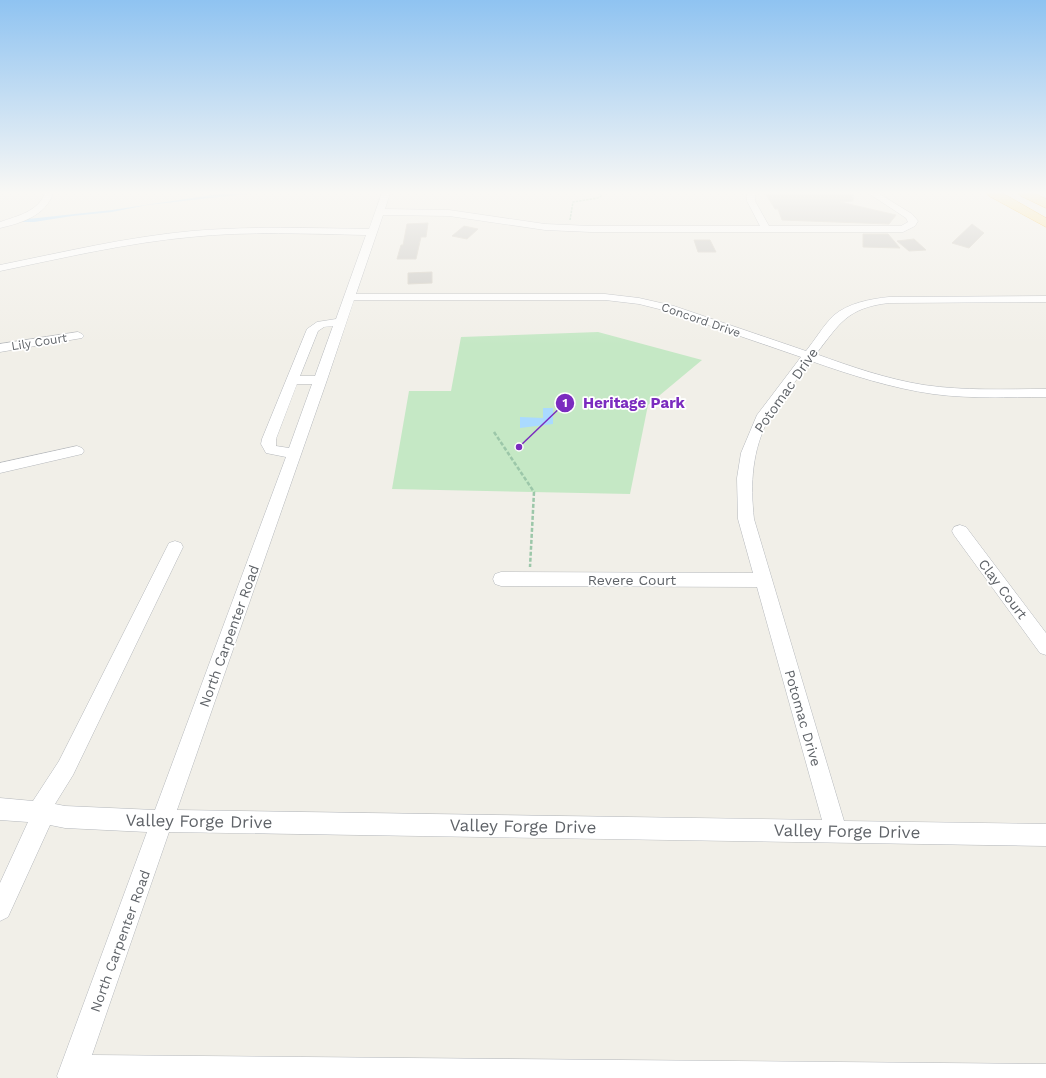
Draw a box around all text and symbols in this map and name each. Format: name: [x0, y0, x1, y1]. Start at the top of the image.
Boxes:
street label: Concord Drive: [660, 300, 743, 340]
street label: Lily Court: [10, 331, 68, 353]
street label: Potomac Drive: [751, 345, 821, 435]
callout: Heritage Park: [555, 389, 692, 416]
text: Heritage Park: [583, 394, 686, 412]
text: 1: [562, 396, 568, 410]
street label: Clay Court: [975, 556, 1031, 622]
street label: North Carpenter Road: [196, 563, 262, 709]
street label: Revere Court: [588, 572, 676, 588]
street label: Potomac Drive: [782, 668, 824, 768]
street label: Valley Forge Drive: [126, 810, 272, 832]
street label: Valley Forge Drive: [450, 815, 596, 837]
street label: Valley Forge Drive: [774, 820, 920, 842]
street label: North Carpenter Road: [87, 868, 153, 1014]

